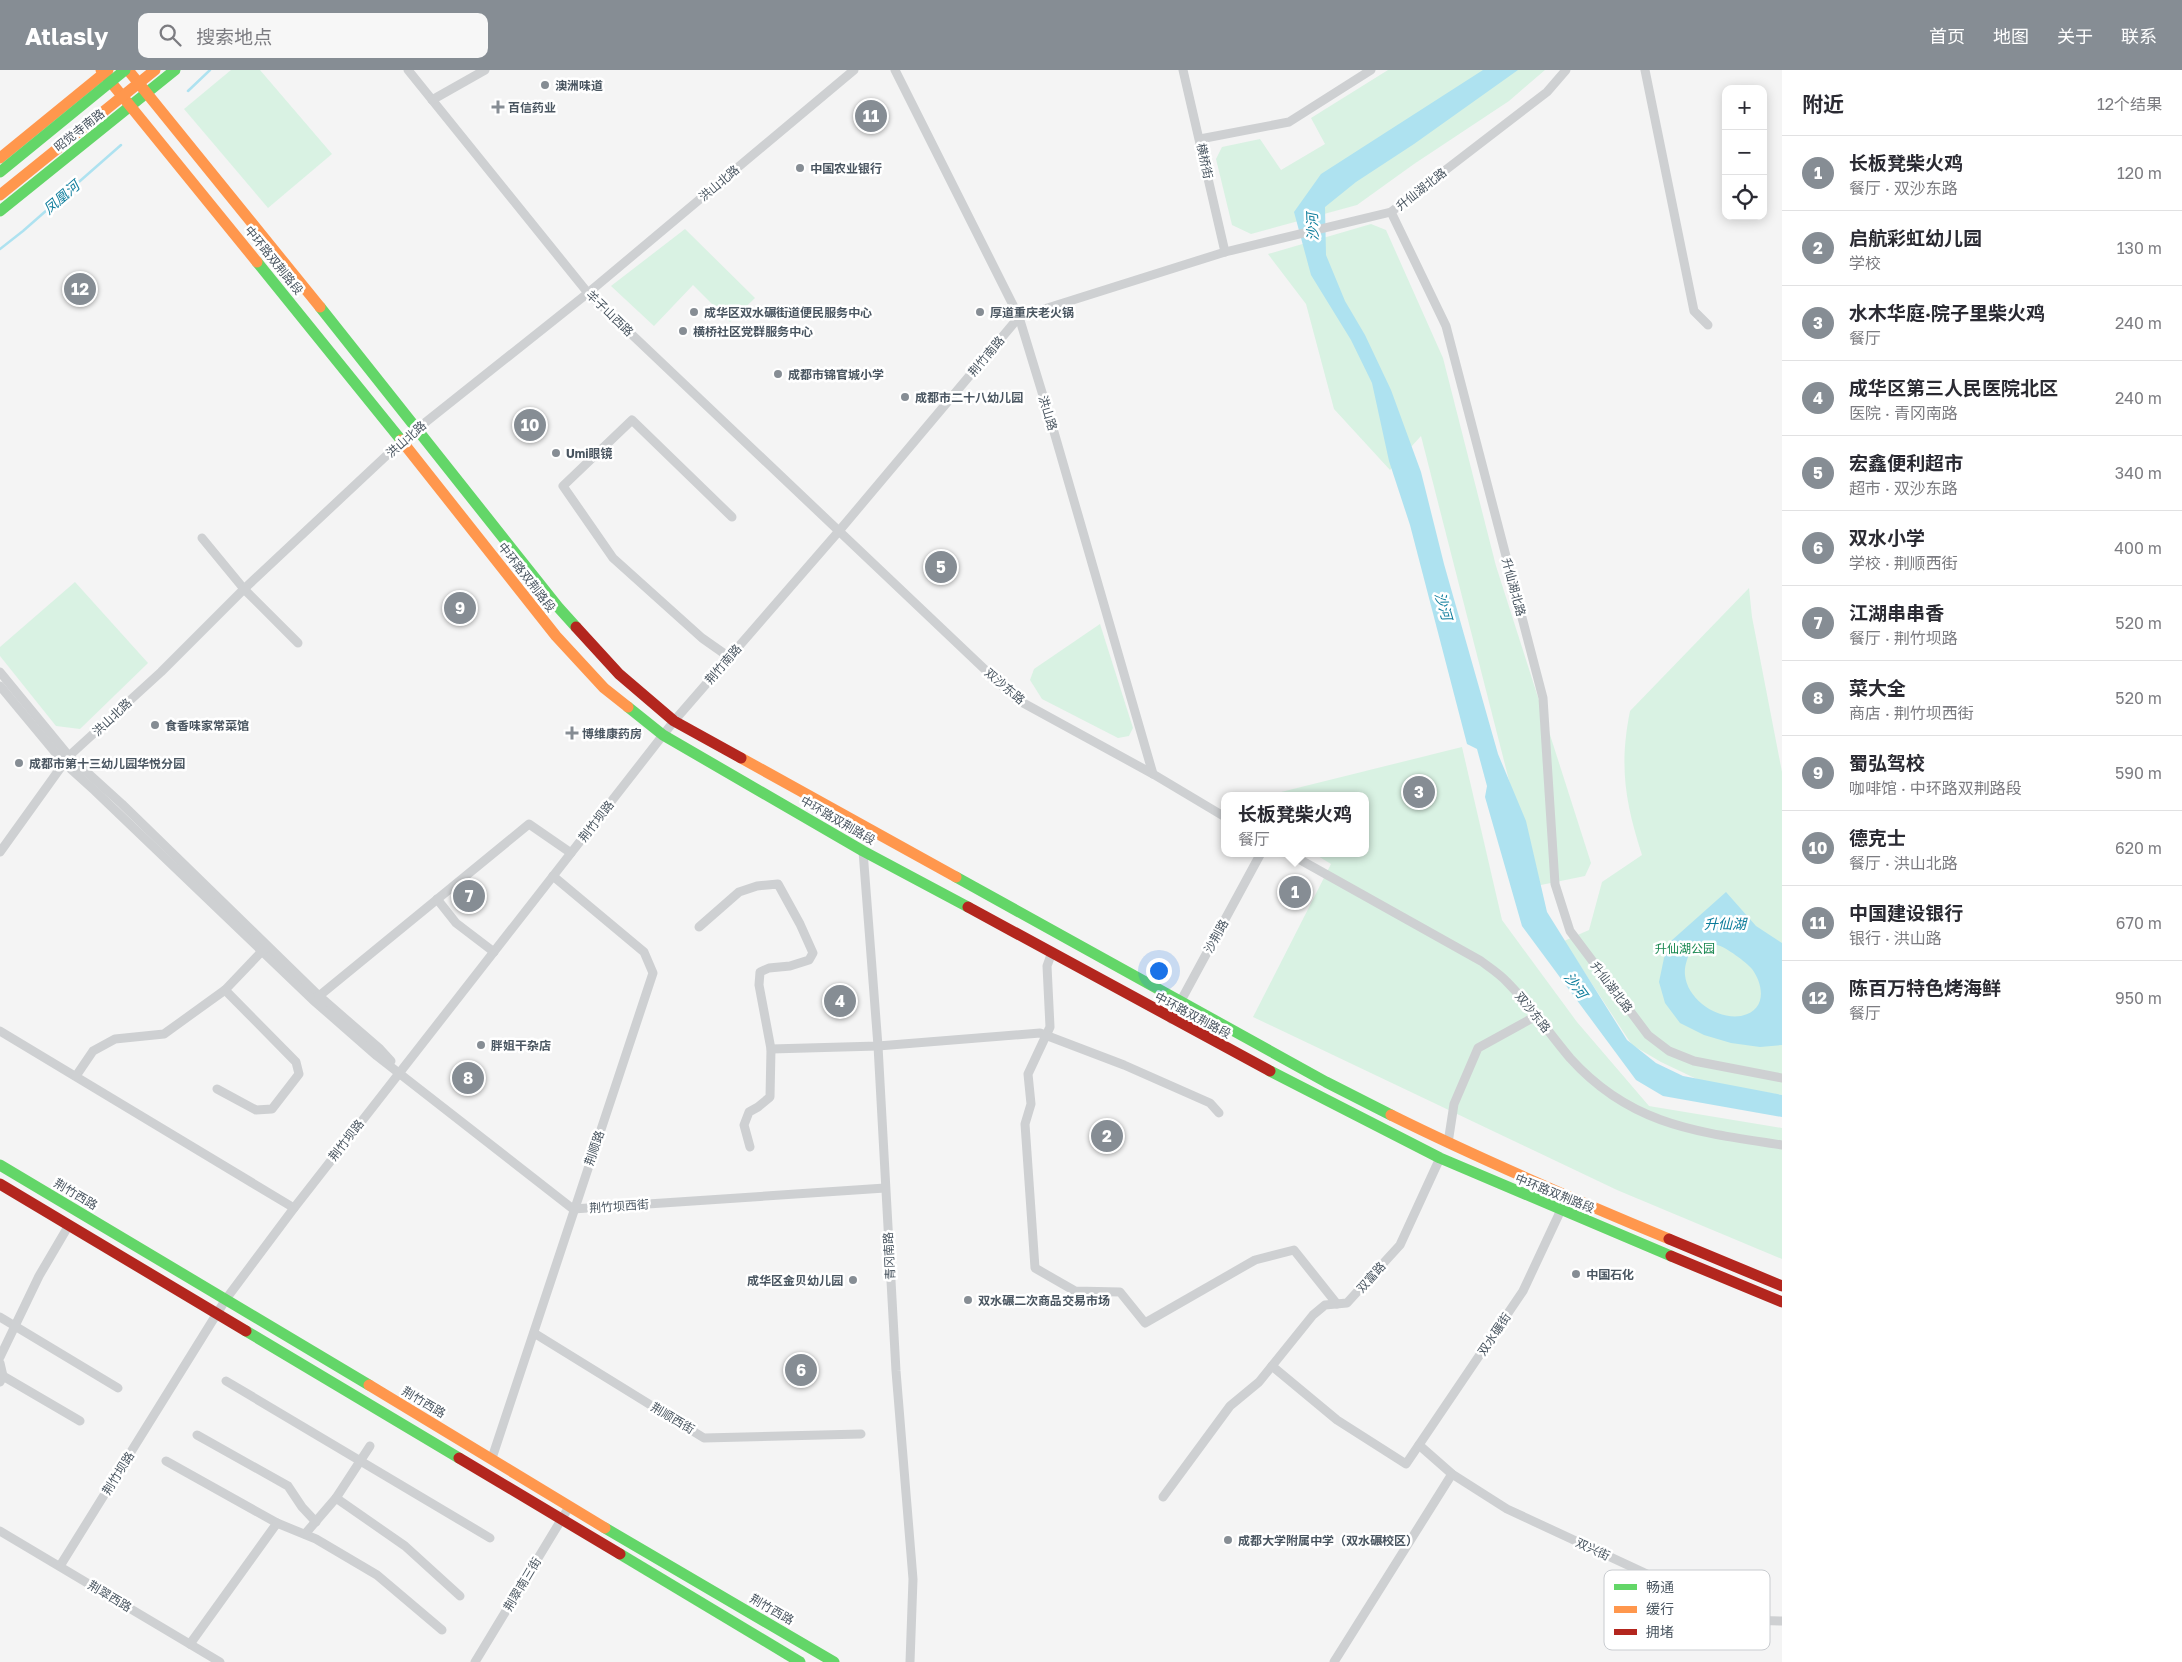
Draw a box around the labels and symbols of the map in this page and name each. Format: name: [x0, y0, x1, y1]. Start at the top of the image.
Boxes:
place label: 澳洲味道: [555, 78, 603, 93]
marker: 澳洲味道: [539, 79, 551, 91]
pin: 11: [855, 97, 887, 135]
place label: 百信药业: [508, 100, 556, 115]
marker: 百信药业: [492, 101, 504, 113]
street label: 昭觉寺南路: [51, 106, 107, 154]
street label: 横桥街: [1194, 142, 1216, 180]
place label: 中国农业银行: [810, 161, 882, 176]
street label: 洪山北路: [696, 162, 742, 204]
marker: 中国农业银行: [794, 162, 806, 174]
street label: 升仙湖北路: [1393, 165, 1449, 213]
water label: 凤凰河: [40, 175, 85, 217]
water label: 沙河: [1303, 210, 1321, 241]
street label: 中环路双荆路段: [242, 223, 306, 297]
pin: 12: [64, 270, 96, 308]
street label: 羊子山西路: [583, 287, 637, 339]
place label: 成华区双水碾街道便民服务中心: [704, 305, 872, 320]
place label: 厚道重庆老火锅: [990, 305, 1074, 320]
marker: 成华区双水碾街道便民服务中心: [688, 306, 700, 318]
marker: 厚道重庆老火锅: [974, 306, 986, 318]
place label: 横桥社区党群服务中心: [693, 324, 813, 339]
marker: 横桥社区党群服务中心: [677, 325, 689, 337]
street label: 荆竹南路: [965, 333, 1007, 379]
place label: 成都市锦官城小学: [788, 367, 884, 382]
marker: 成都市锦官城小学: [772, 368, 784, 380]
place label: 成都市二十八幼儿园: [915, 390, 1023, 405]
marker: 成都市二十八幼儿园: [899, 391, 911, 403]
street label: 洪山路: [1036, 394, 1060, 432]
pin: 10: [514, 406, 546, 444]
street label: 洪山北路: [383, 418, 429, 460]
place label: Umi眼镜: [566, 446, 613, 461]
marker: Umi眼镜: [550, 447, 562, 459]
street label: 中环路双荆路段: [495, 539, 559, 615]
pin: 5: [925, 548, 957, 586]
street label: 升仙湖北路: [1499, 556, 1529, 618]
pin: 9: [444, 589, 476, 627]
water label: 沙河: [1432, 590, 1457, 625]
street label: 荆竹南路: [702, 641, 744, 687]
street label: 双沙东路: [982, 665, 1028, 707]
street label: 洪山北路: [89, 695, 135, 739]
place label: 食香味家常菜馆: [165, 718, 249, 733]
marker: 食香味家常菜馆: [149, 719, 161, 731]
place label: 博维康药房: [582, 726, 642, 741]
marker: 博维康药房: [566, 727, 578, 739]
place label: 成都市第十三幼儿园华悦分园: [29, 756, 185, 771]
marker: 成都市第十三幼儿园华悦分园: [13, 757, 25, 769]
pin: 3: [1403, 773, 1435, 811]
street label: 中环路双荆路段: [798, 793, 878, 847]
street label: 荆竹坝路: [575, 797, 617, 845]
pin: 1: [1279, 873, 1311, 911]
pin: 7: [453, 877, 485, 915]
water label: 升仙湖: [1704, 915, 1748, 932]
street label: 沙荆路: [1201, 917, 1231, 955]
park label: 升仙湖公园: [1655, 941, 1715, 956]
your location: [1146, 958, 1172, 984]
street label: 升仙湖北路: [1588, 959, 1636, 1015]
water label: 沙河: [1561, 969, 1593, 1004]
pin: 4: [824, 982, 856, 1020]
street label: 中环路双荆路段: [1152, 989, 1234, 1041]
street label: 双沙东路: [1512, 989, 1554, 1035]
place label: 胖姐干杂店: [491, 1038, 551, 1053]
marker: 胖姐干杂店: [475, 1039, 487, 1051]
pin: 8: [452, 1059, 484, 1097]
street label: 荆竹坝路: [325, 1116, 367, 1164]
pin: 2: [1091, 1117, 1123, 1155]
street label: 荆顺路: [581, 1129, 607, 1167]
street label: 中环路双荆路段: [1513, 1170, 1597, 1216]
street label: 荆竹西路: [52, 1175, 100, 1213]
street label: 荆竹坝西街: [589, 1196, 649, 1216]
street label: 青冈南路: [880, 1232, 898, 1280]
street label: 双富路: [1353, 1259, 1389, 1295]
place label: 中国石化: [1586, 1267, 1634, 1282]
marker: 中国石化: [1570, 1268, 1582, 1280]
place label: 成华区金贝幼儿园: [747, 1273, 843, 1288]
marker: 成华区金贝幼儿园: [847, 1274, 859, 1286]
place label: 双水碾二次商品交易市场: [978, 1293, 1110, 1308]
marker: 双水碾二次商品交易市场: [962, 1294, 974, 1306]
street label: 双水碾街: [1474, 1310, 1514, 1358]
pin: 6: [785, 1351, 817, 1389]
street label: 荆竹西路: [400, 1383, 448, 1421]
street label: 荆顺西街: [649, 1399, 697, 1437]
street label: 荆竹坝路: [99, 1449, 137, 1497]
place label: 成都大学附属中学（双水碾校区）: [1238, 1533, 1418, 1548]
marker: 成都大学附属中学（双水碾校区）: [1222, 1534, 1234, 1546]
street label: 双兴街: [1574, 1535, 1612, 1563]
street label: 荆翠南三街: [500, 1554, 544, 1614]
legend: [1604, 1570, 1770, 1650]
street label: 荆翠西路: [86, 1577, 134, 1615]
text: 畅通: [1646, 1578, 1674, 1595]
street label: 荆竹西路: [747, 1591, 797, 1627]
text: 缓行: [1646, 1600, 1674, 1617]
text: 拥堵: [1646, 1623, 1674, 1640]

